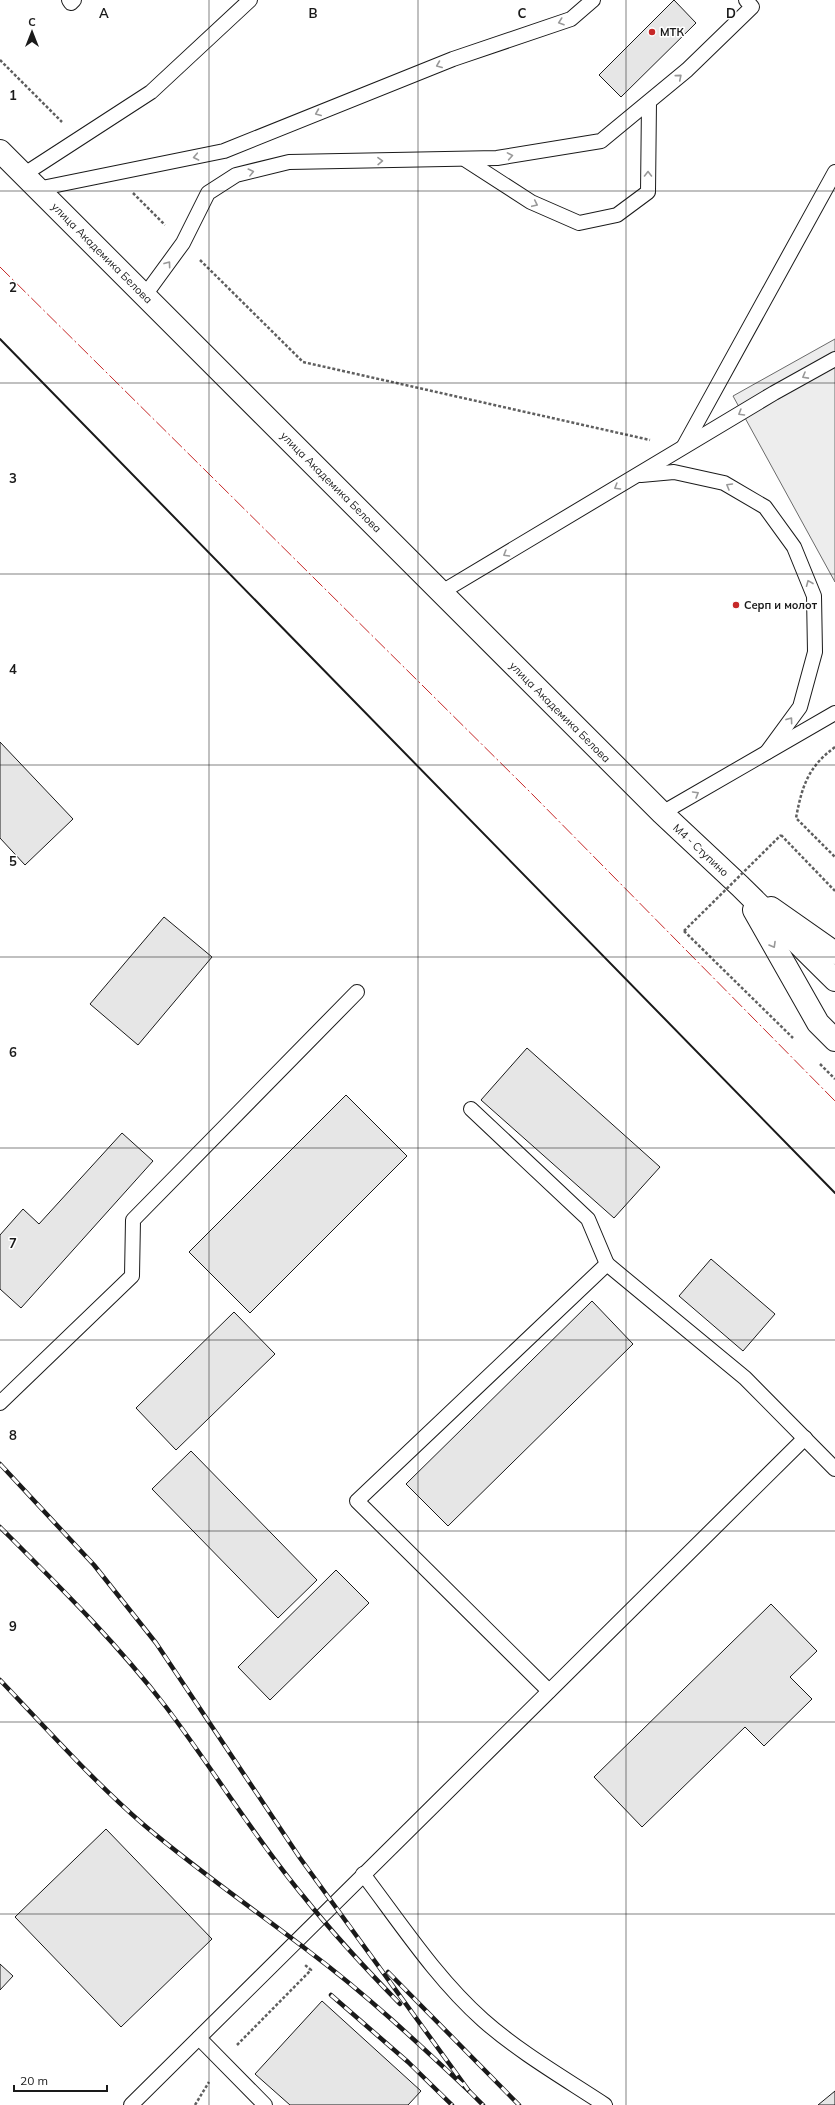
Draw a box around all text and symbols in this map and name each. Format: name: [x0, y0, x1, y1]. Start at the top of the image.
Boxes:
text: A: [99, 5, 109, 21]
text: B: [309, 5, 318, 21]
text: C: [518, 5, 527, 21]
text: D: [726, 5, 736, 21]
north arrow: [12, 12, 52, 52]
text: С: [28, 15, 36, 29]
one-way arrow: [558, 17, 565, 26]
place label: МТК: [660, 25, 684, 39]
marker: МТК: [647, 27, 657, 37]
one-way arrow: [435, 60, 443, 68]
one-way arrow: [674, 74, 681, 81]
text: 1: [9, 87, 17, 103]
one-way arrow: [314, 109, 321, 117]
one-way arrow: [193, 152, 199, 160]
one-way arrow: [507, 152, 513, 161]
one-way arrow: [377, 157, 383, 166]
one-way arrow: [248, 168, 254, 176]
one-way arrow: [644, 171, 652, 177]
one-way arrow: [530, 199, 538, 207]
street label: улица Академика Белова: [49, 200, 155, 306]
one-way arrow: [163, 261, 170, 268]
text: 2: [9, 279, 17, 295]
one-way arrow: [801, 371, 809, 378]
one-way arrow: [738, 408, 745, 415]
street label: улица Академика Белова: [278, 429, 384, 535]
text: 3: [9, 470, 17, 486]
one-way arrow: [614, 482, 621, 490]
one-way arrow: [726, 483, 733, 490]
one-way arrow: [503, 549, 510, 556]
one-way arrow: [806, 579, 814, 587]
place label: Серп и молот: [744, 598, 818, 612]
marker: Серп и молот: [731, 600, 741, 610]
street label: улица Академика Белова: [507, 659, 613, 765]
text: 4: [9, 661, 17, 677]
one-way arrow: [785, 718, 792, 725]
one-way arrow: [691, 791, 699, 798]
street label: М4 - Ступино: [670, 821, 732, 879]
text: 5: [9, 853, 17, 869]
one-way arrow: [769, 940, 776, 948]
text: 6: [9, 1044, 17, 1060]
text: 7: [9, 1235, 17, 1251]
text: 8: [9, 1427, 17, 1443]
text: 9: [9, 1618, 17, 1634]
scale bar: [14, 2067, 107, 2093]
text: 20 m: [20, 2073, 48, 2088]

